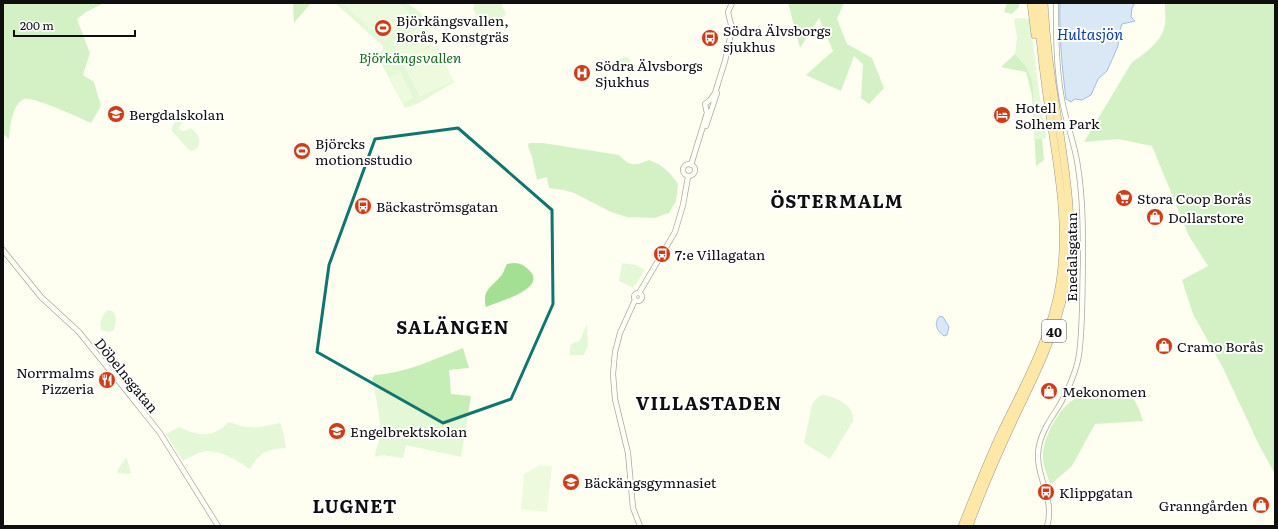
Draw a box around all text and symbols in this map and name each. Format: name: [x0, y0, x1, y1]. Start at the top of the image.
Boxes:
place label: Björkängsvallen, Borås, Konstgräs: [396, 10, 509, 46]
scale bar: [14, 12, 135, 38]
text: 200 m: [20, 16, 54, 34]
sports icon: Björkängsvallen, Borås, Konstgräs: [373, 18, 393, 38]
place label: Södra Älvsborgs sjukhus: [723, 20, 831, 56]
water label: Hultasjön: [1057, 22, 1123, 45]
bus stop icon: Södra Älvsborgs sjukhus: [700, 28, 720, 48]
park label: Björkängsvallen: [359, 47, 462, 67]
place label: Södra Älvsborgs Sjukhus: [595, 55, 703, 91]
hospital icon: Södra Älvsborgs Sjukhus: [572, 63, 592, 83]
place label: Hotell Solhem Park: [1015, 97, 1100, 133]
school or university icon: Bergdalskolan: [106, 104, 126, 124]
place label: Bergdalskolan: [129, 104, 224, 124]
hotel icon: Hotell Solhem Park: [992, 105, 1012, 125]
place label: Björcks motionsstudio: [315, 133, 412, 169]
sports icon: Björcks motionsstudio: [292, 141, 312, 161]
district label: ÖSTERMALM: [770, 187, 904, 214]
supermarket icon: Stora Coop Borås: [1114, 188, 1134, 208]
place label: Stora Coop Borås: [1137, 188, 1251, 208]
bus stop icon: Bäckaströmsgatan: [353, 196, 373, 216]
place label: Bäckaströmsgatan: [376, 196, 498, 216]
shop icon: Dollarstore: [1145, 207, 1165, 227]
place label: Dollarstore: [1168, 207, 1244, 227]
street label: Enedalsgatan: [1061, 212, 1081, 302]
bus stop icon: 7:e Villagatan: [652, 244, 672, 264]
place label: 7:e Villagatan: [675, 244, 765, 264]
district label: SALÄNGEN: [396, 313, 510, 340]
road number: 40: [1042, 320, 1066, 342]
street label: Döbelnsgatan: [91, 333, 163, 417]
shop icon: Cramo Borås: [1154, 336, 1174, 356]
place label: Cramo Borås: [1177, 336, 1263, 356]
place label: Norrmalms Pizzeria: [16, 362, 94, 398]
restaurant icon: Norrmalms Pizzeria: [97, 370, 117, 390]
shop icon: Mekonomen: [1039, 381, 1059, 401]
place label: Mekonomen: [1062, 381, 1146, 401]
district label: VILLASTADEN: [636, 389, 782, 416]
school or university icon: Engelbrektskolan: [327, 421, 347, 441]
place label: Engelbrektskolan: [350, 421, 467, 441]
school or university icon: Bäckängsgymnasiet: [561, 472, 581, 492]
place label: Bäckängsgymnasiet: [584, 472, 717, 492]
bus stop icon: Klippgatan: [1036, 482, 1056, 502]
place label: Klippgatan: [1059, 482, 1133, 502]
district label: LUGNET: [313, 492, 397, 519]
place label: Granngården: [1159, 495, 1248, 515]
shop icon: Granngården: [1251, 495, 1271, 515]

